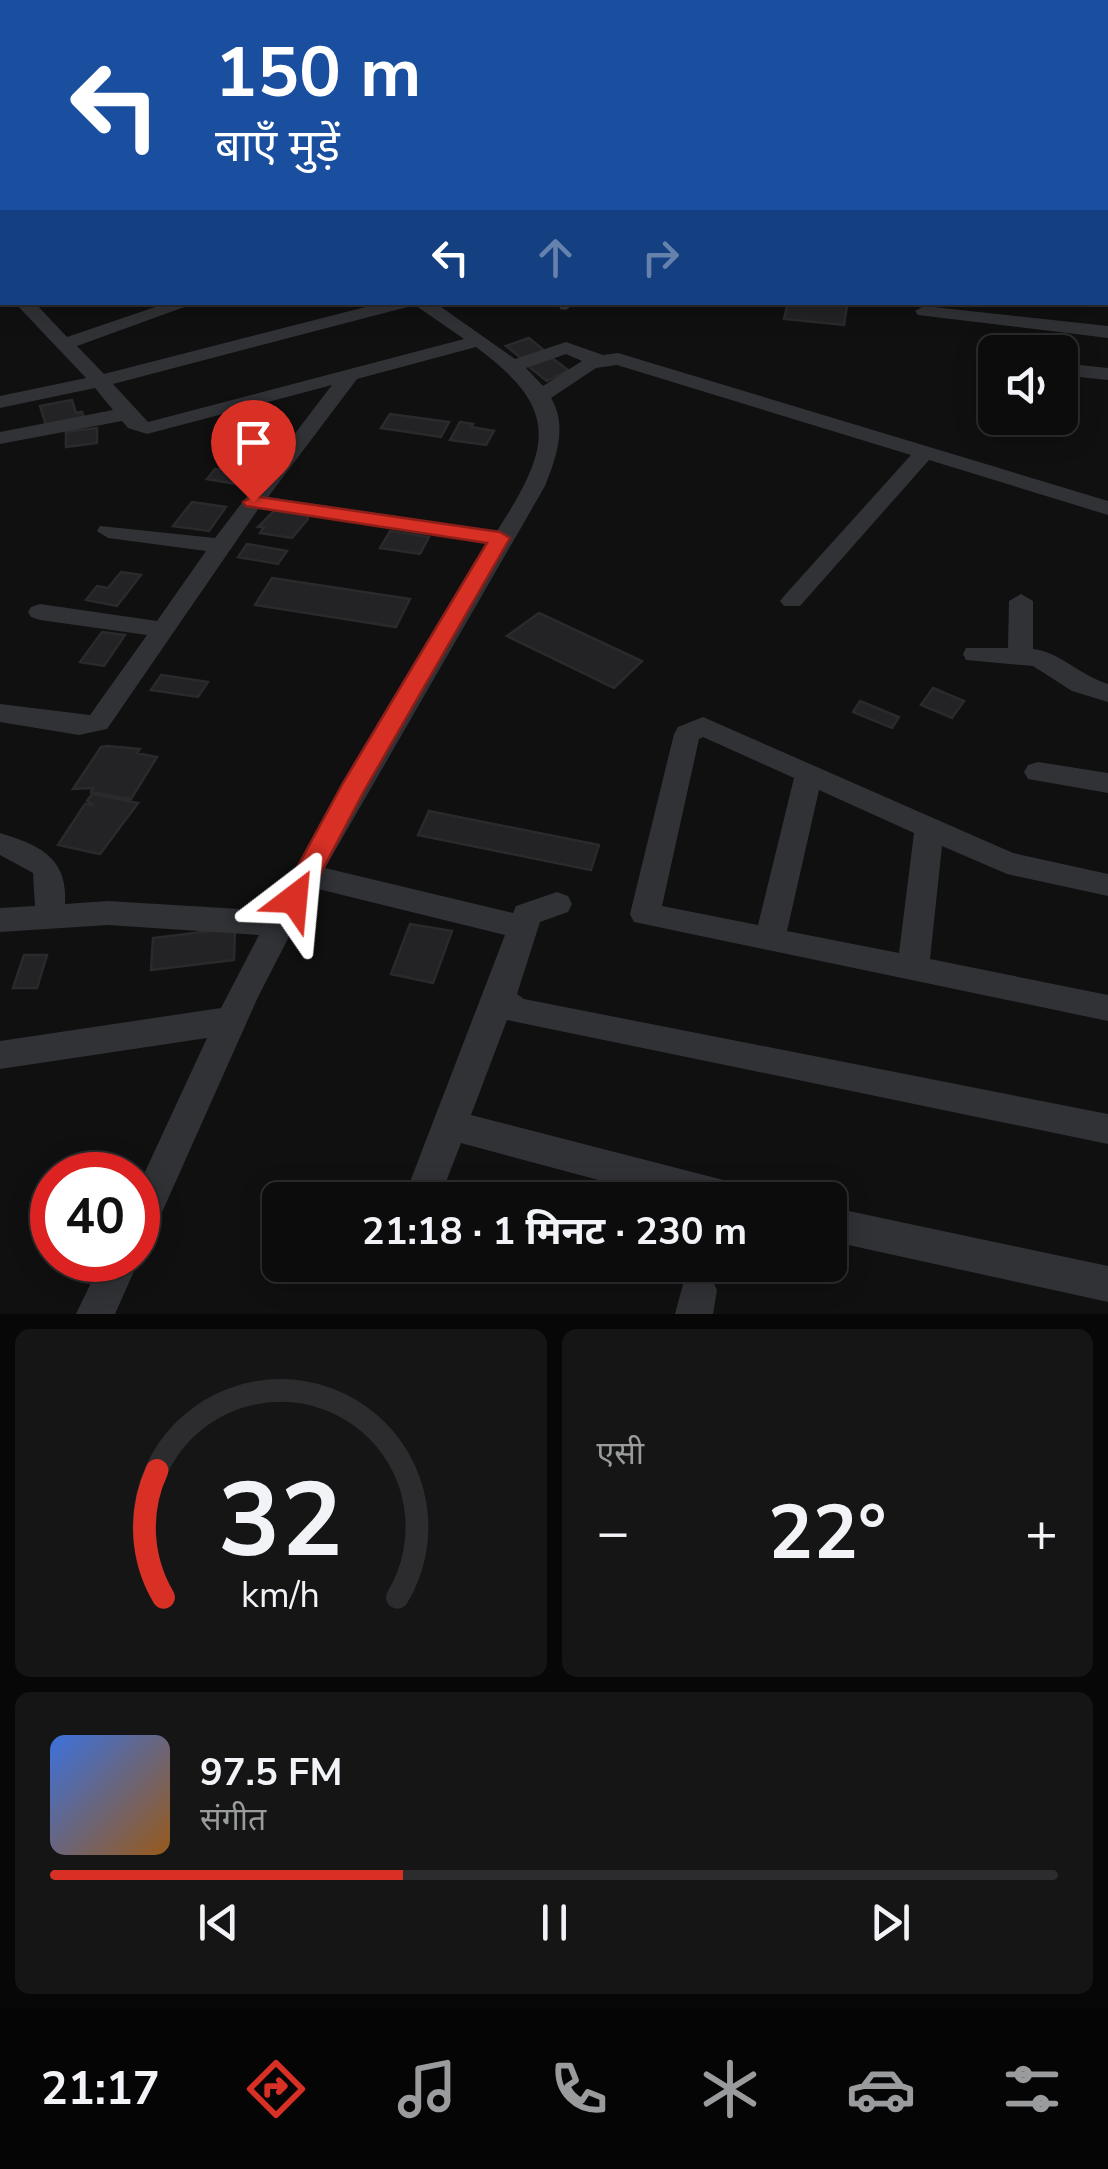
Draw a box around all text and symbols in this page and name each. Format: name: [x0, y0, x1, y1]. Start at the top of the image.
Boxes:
text: 150 m: [215, 25, 421, 121]
icon: left: [50, 40, 180, 170]
text: बाएँ मुड़ें: [215, 116, 340, 177]
icon: left: [423, 230, 478, 285]
icon: ahead: [528, 230, 583, 285]
icon: right: [633, 230, 688, 285]
map controls: [978, 335, 1078, 435]
button: sound: [978, 335, 1078, 435]
pin: [211, 400, 296, 503]
icon: arrive: [226, 415, 281, 470]
position arrow: [242, 847, 346, 951]
speed limit sign: 40: [30, 1152, 160, 1282]
text: 21:18 · 1 मिनट · 230 m: [362, 1206, 747, 1257]
text: एसी: [597, 1432, 644, 1475]
text: 32: [218, 1450, 343, 1592]
text: 22°: [768, 1482, 886, 1584]
text: −: [597, 1495, 630, 1570]
text: +: [1025, 1495, 1058, 1570]
text: km/h: [241, 1571, 320, 1620]
text: 97.5 FM: [200, 1747, 342, 1798]
text: संगीत: [200, 1798, 266, 1841]
icon: previous: [191, 1895, 246, 1950]
icon: pause: [527, 1895, 582, 1950]
icon: next: [863, 1895, 918, 1950]
icon: directions: [241, 2054, 311, 2124]
icon: music: [392, 2054, 462, 2124]
icon: phone: [544, 2054, 614, 2124]
icon: climate: [695, 2054, 765, 2124]
icon: car: [846, 2054, 916, 2124]
icon: filters: [997, 2054, 1067, 2124]
text: 21:17: [41, 2059, 160, 2120]

